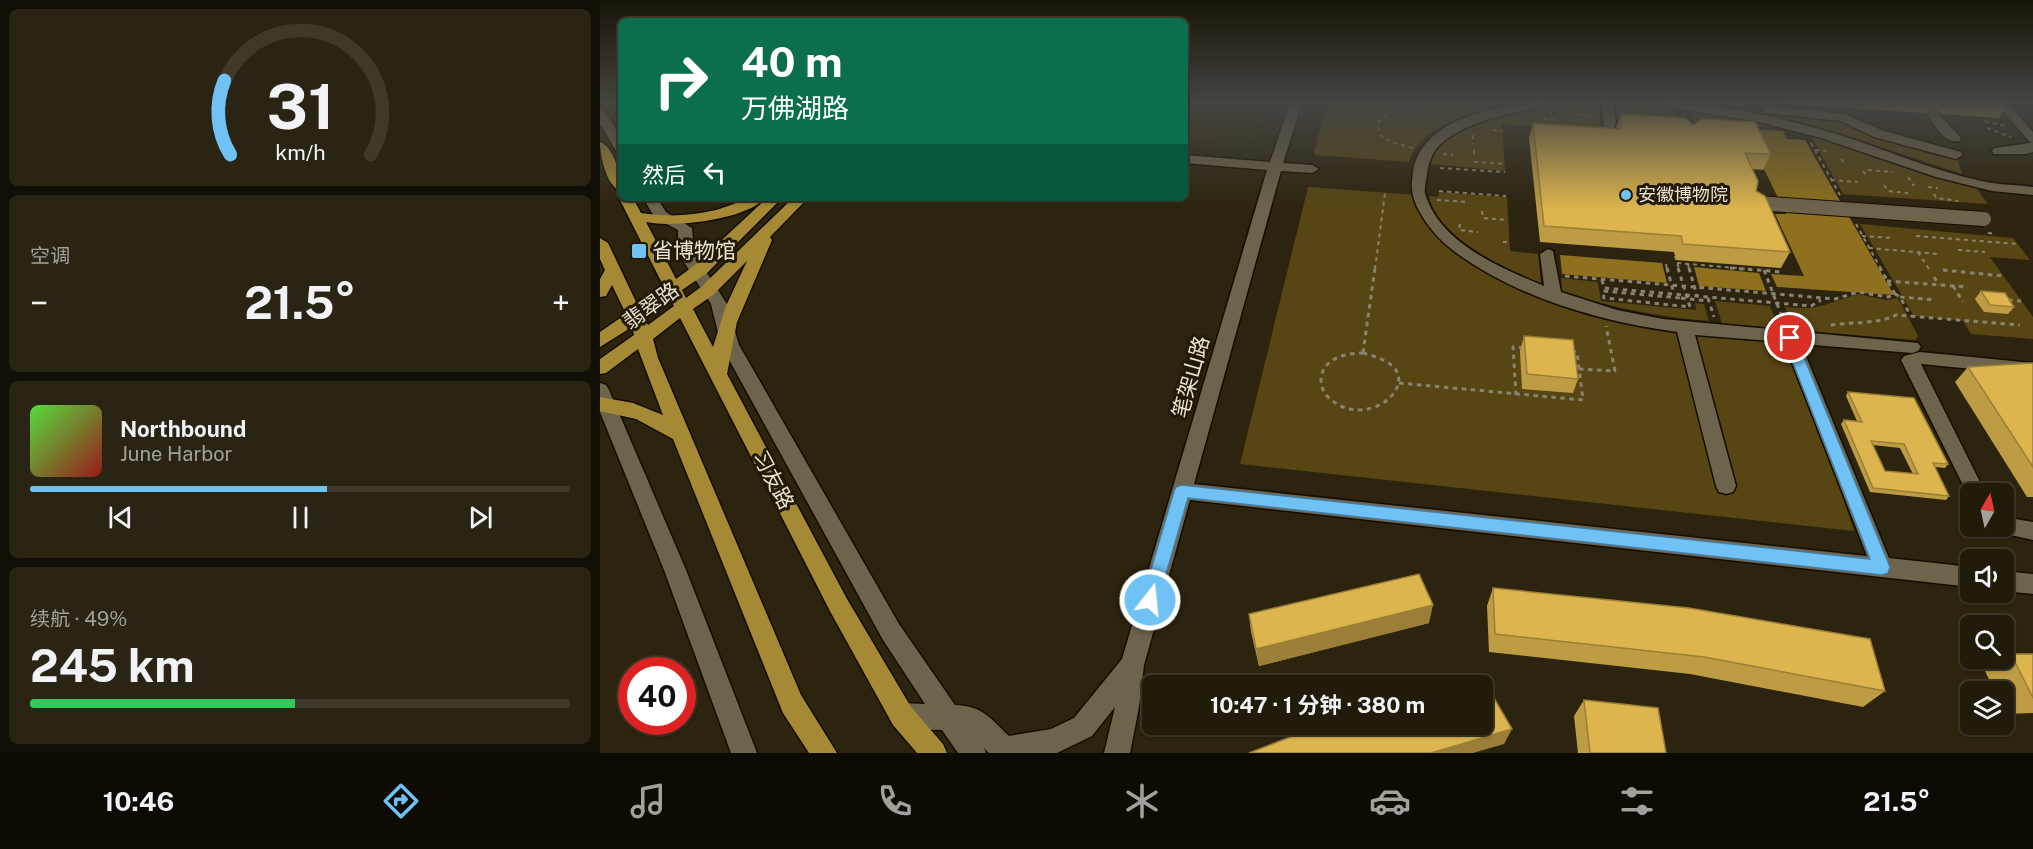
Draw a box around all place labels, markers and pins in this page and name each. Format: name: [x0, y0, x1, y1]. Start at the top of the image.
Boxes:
place label: 安徽博物院: [1638, 184, 1728, 205]
marker: 安徽博物院: [1619, 188, 1633, 202]
place label: 省博物馆: [652, 238, 736, 263]
marker: 省博物馆: [630, 242, 648, 260]
pin: [1764, 312, 1815, 363]

